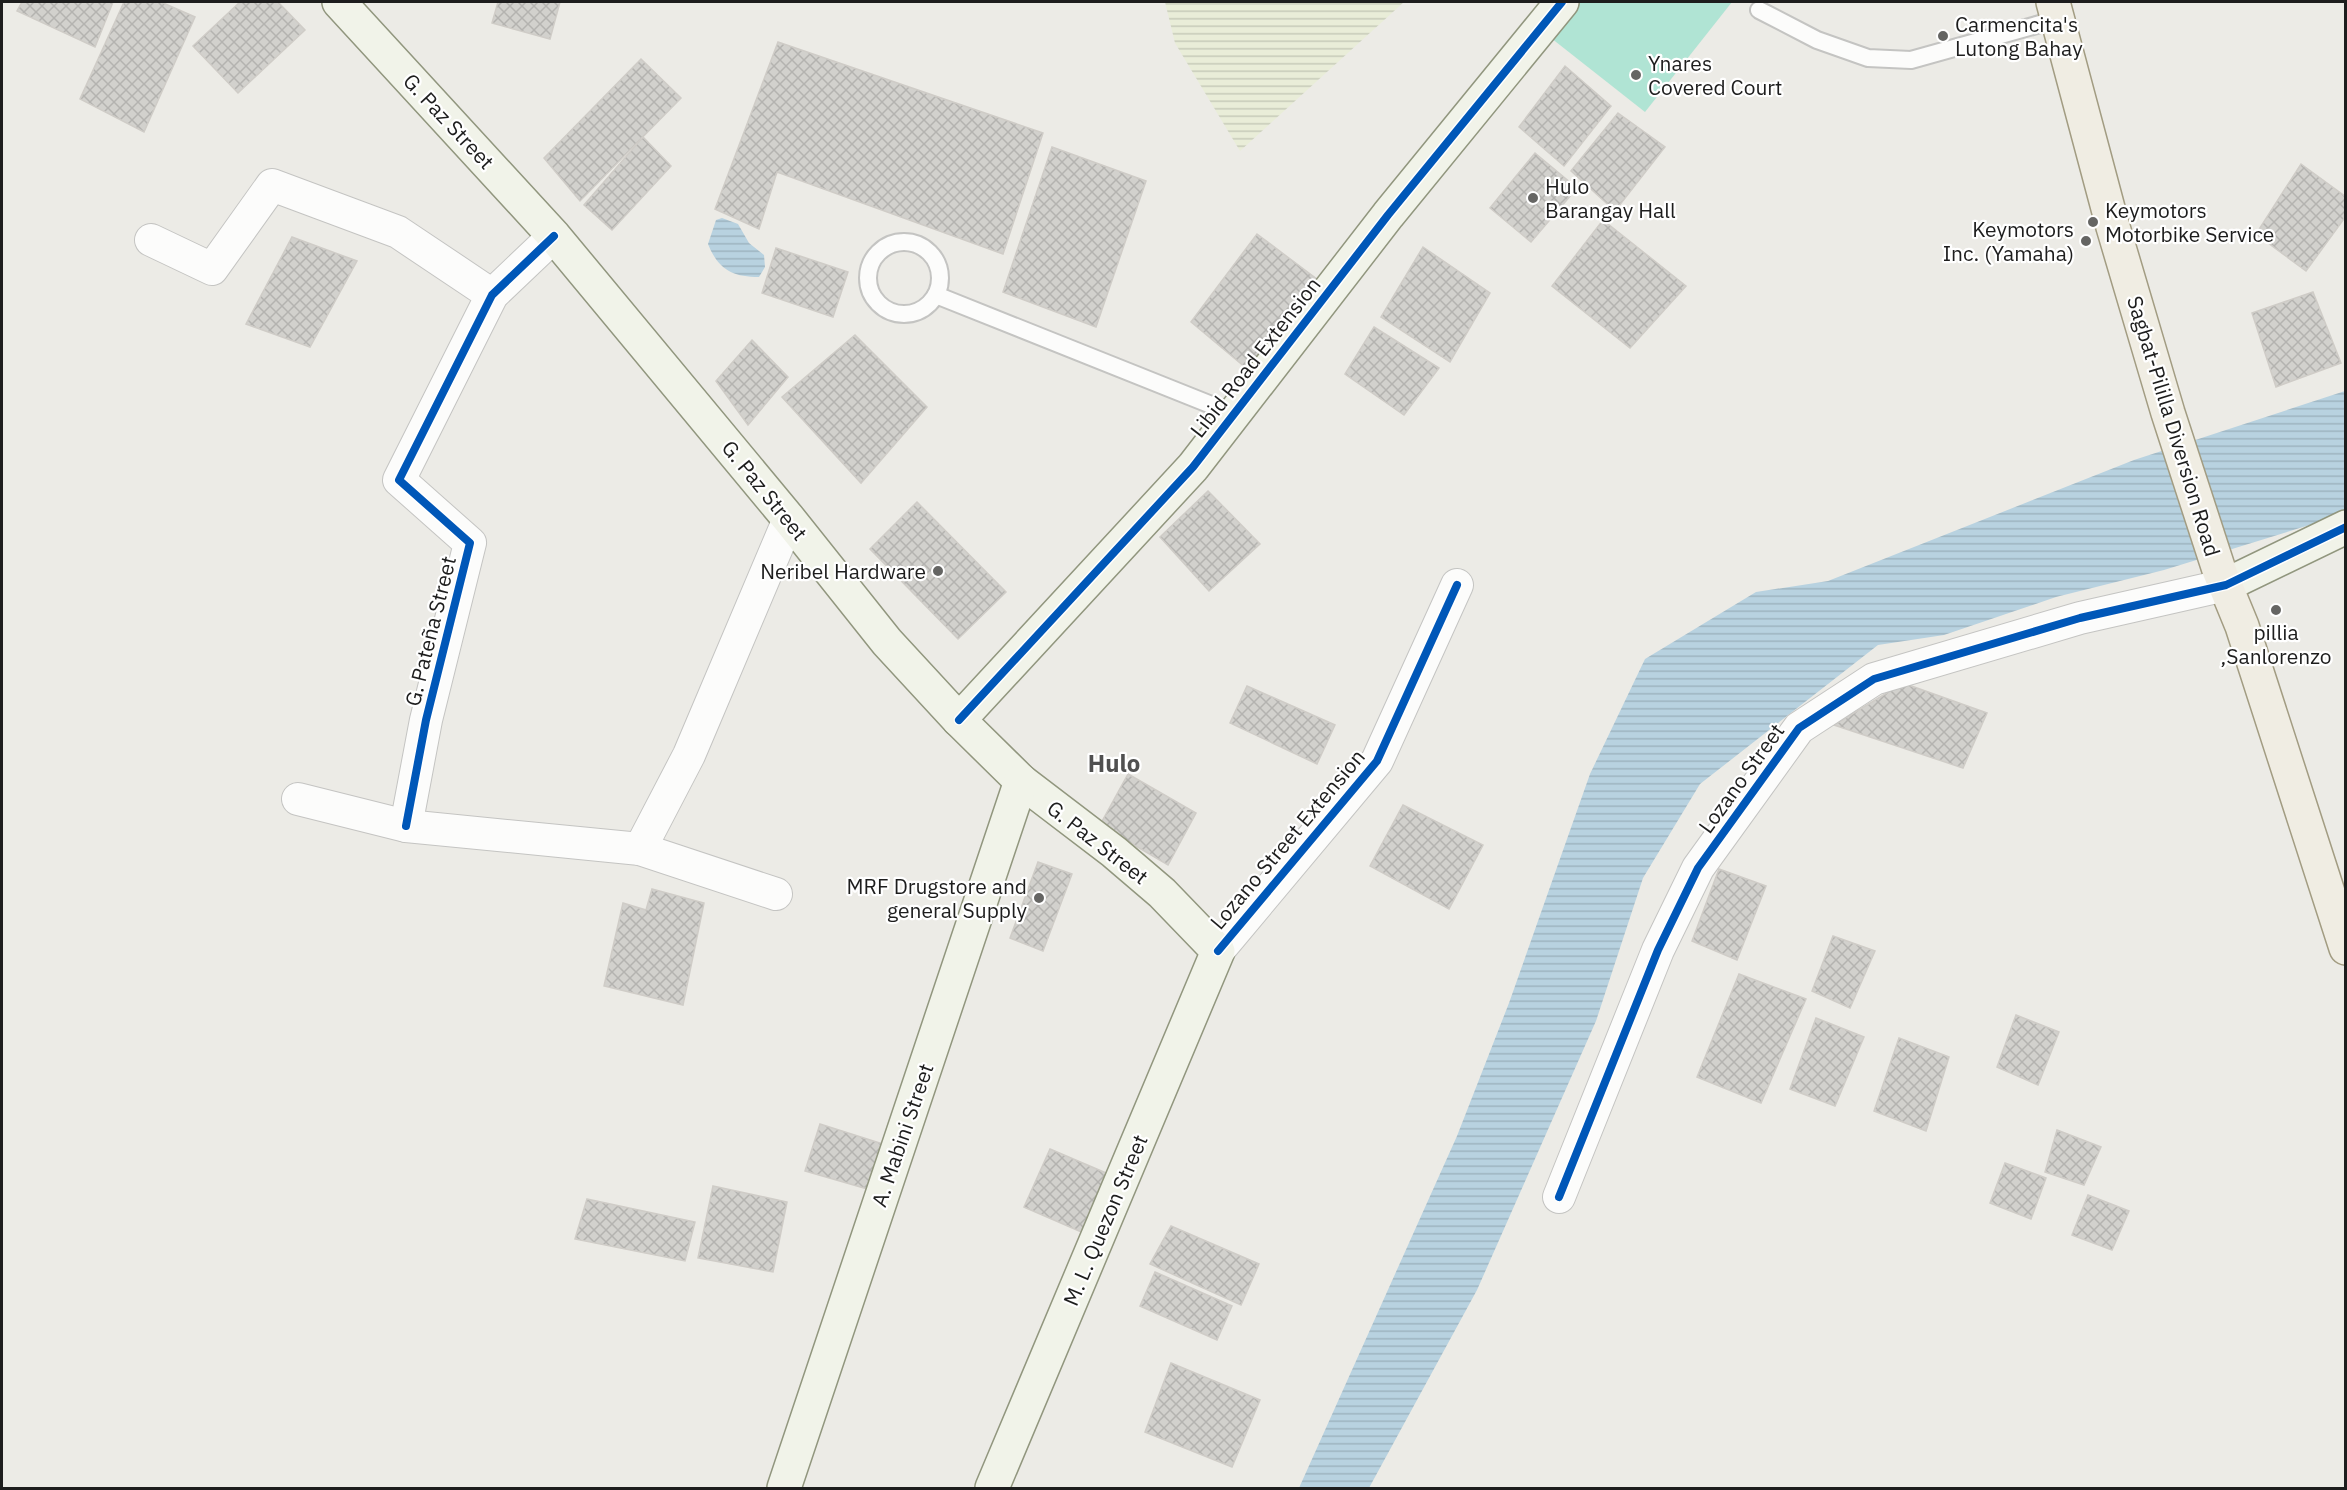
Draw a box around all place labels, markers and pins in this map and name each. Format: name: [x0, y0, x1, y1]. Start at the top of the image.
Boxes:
place label: Carmencita's Lutong Bahay: [1955, 10, 2083, 62]
marker: Carmencita's Lutong Bahay: [1936, 29, 1950, 43]
place label: Ynares Covered Court: [1648, 49, 1782, 101]
marker: Ynares Covered Court: [1629, 68, 1643, 82]
place label: Hulo Barangay Hall: [1545, 172, 1676, 224]
marker: Hulo Barangay Hall: [1526, 191, 1540, 205]
place label: Keymotors Motorbike Service: [2105, 196, 2274, 248]
place label: Keymotors Inc. (Yamaha): [1943, 215, 2074, 267]
marker: Keymotors Motorbike Service: [2086, 215, 2100, 229]
marker: Keymotors Inc. (Yamaha): [2079, 234, 2093, 248]
place label: Neribel Hardware: [760, 557, 926, 585]
marker: Neribel Hardware: [931, 564, 945, 578]
marker: pillia ,Sanlorenzo: [2269, 603, 2283, 617]
place label: pillia ,Sanlorenzo: [2221, 618, 2331, 670]
place label: MRF Drugstore and general Supply: [846, 872, 1028, 924]
marker: MRF Drugstore and general Supply: [1032, 891, 1046, 905]

